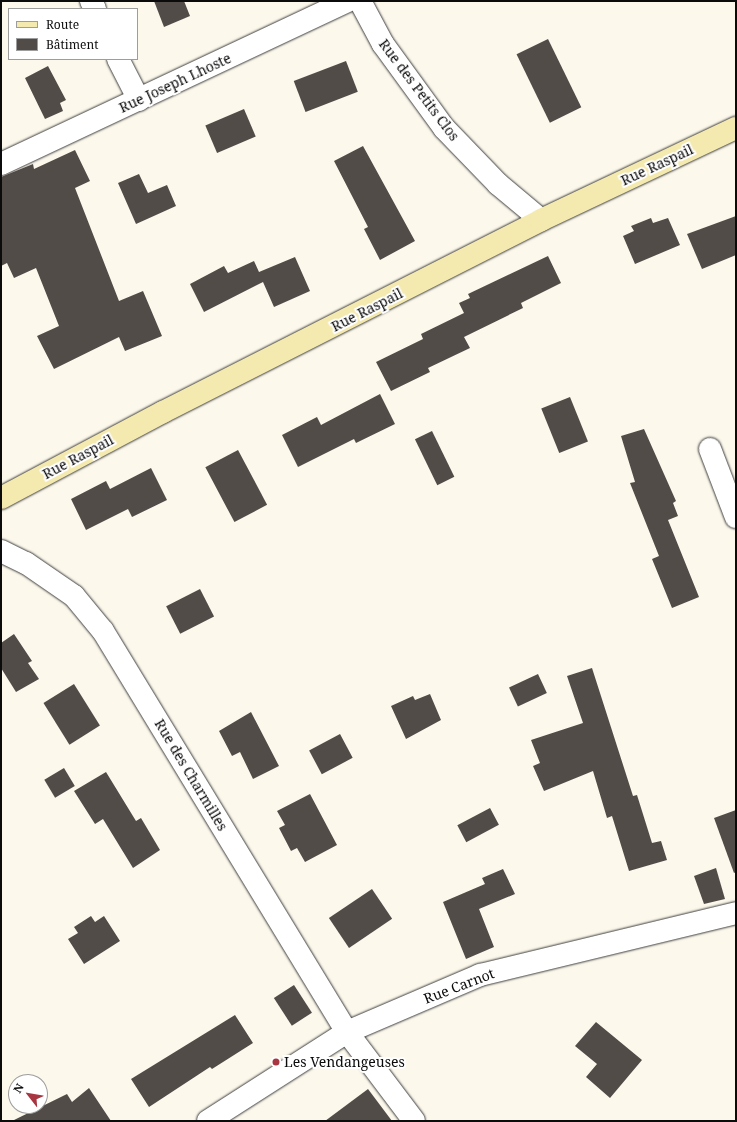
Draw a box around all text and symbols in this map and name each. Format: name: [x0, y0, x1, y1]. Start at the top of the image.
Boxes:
legend: [8, 8, 138, 60]
text: Route: [46, 16, 79, 33]
text: Bâtiment: [46, 36, 98, 53]
street label: Rue des Petits Clos: [375, 36, 463, 144]
street label: Rue Joseph Lhoste: [116, 50, 234, 116]
street label: Rue Raspail: [618, 141, 696, 189]
street label: Rue Raspail: [328, 285, 406, 335]
street label: Rue Raspail: [40, 431, 116, 483]
street label: Rue des Charmilles: [151, 716, 231, 834]
street label: Rue Carnot: [421, 965, 497, 1007]
place label: Les Vendangeuses: [284, 1054, 405, 1070]
marker: Les Vendangeuses: [271, 1057, 281, 1067]
north arrow: [8, 1074, 48, 1114]
text: N: [9, 1081, 27, 1096]

